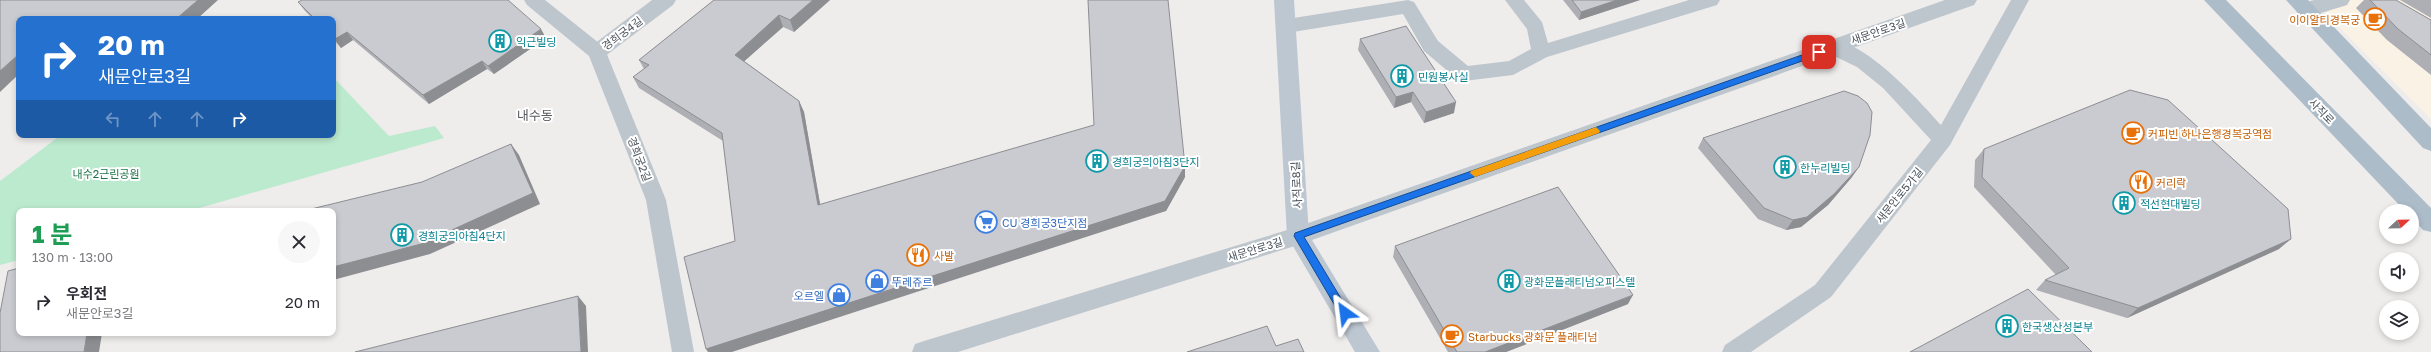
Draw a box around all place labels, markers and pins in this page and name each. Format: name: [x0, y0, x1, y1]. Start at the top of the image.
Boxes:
cafe icon: 이이알티경복궁: [2362, 6, 2388, 32]
place label: 이이알티경복궁: [2289, 13, 2360, 26]
building icon: 익근빌딩: [487, 28, 513, 54]
place label: 익근빌딩: [516, 35, 556, 48]
pin: [1802, 35, 1836, 69]
building icon: 민원봉사실: [1389, 63, 1415, 89]
place label: 민원봉사실: [1418, 70, 1469, 83]
cafe icon: 커피빈 하나은행경복궁역점: [2120, 120, 2146, 146]
place label: 커피빈 하나은행경복궁역점: [2148, 127, 2272, 140]
building icon: 경희궁의아침3단지: [1084, 148, 1110, 174]
building icon: 한누리빌딩: [1772, 154, 1798, 180]
place label: 경희궁의아침3단지: [1112, 155, 1199, 168]
place label: 한누리빌딩: [1800, 161, 1851, 174]
restaurant icon: 커리락: [2128, 169, 2154, 195]
place label: 커리락: [2156, 176, 2186, 189]
building icon: 적선현대빌딩: [2111, 190, 2137, 216]
place label: 적선현대빌딩: [2140, 197, 2201, 210]
supermarket icon: CU 경희궁3단지점: [973, 209, 999, 235]
place label: CU 경희궁3단지점: [1002, 216, 1087, 229]
building icon: 경희궁의아침4단지: [389, 222, 415, 248]
place label: 경희궁의아침4단지: [418, 229, 506, 242]
restaurant icon: 사발: [905, 242, 931, 268]
place label: 사발: [934, 249, 954, 262]
shop icon: 뚜레쥬르: [864, 268, 890, 294]
building icon: 광화문플래티넘오피스텔: [1496, 268, 1522, 294]
place label: 뚜레쥬르: [892, 275, 932, 288]
place label: 광화문플래티넘오피스텔: [1524, 275, 1635, 288]
shop icon: 오르엘: [826, 282, 852, 308]
place label: 오르엘: [794, 289, 824, 302]
building icon: 한국생산성본부: [1994, 313, 2020, 339]
place label: 한국생산성본부: [2022, 320, 2093, 333]
cafe icon: Starbucks 광화문 플래티넘: [1439, 323, 1465, 349]
place label: Starbucks 광화문 플래티넘: [1468, 330, 1598, 343]

